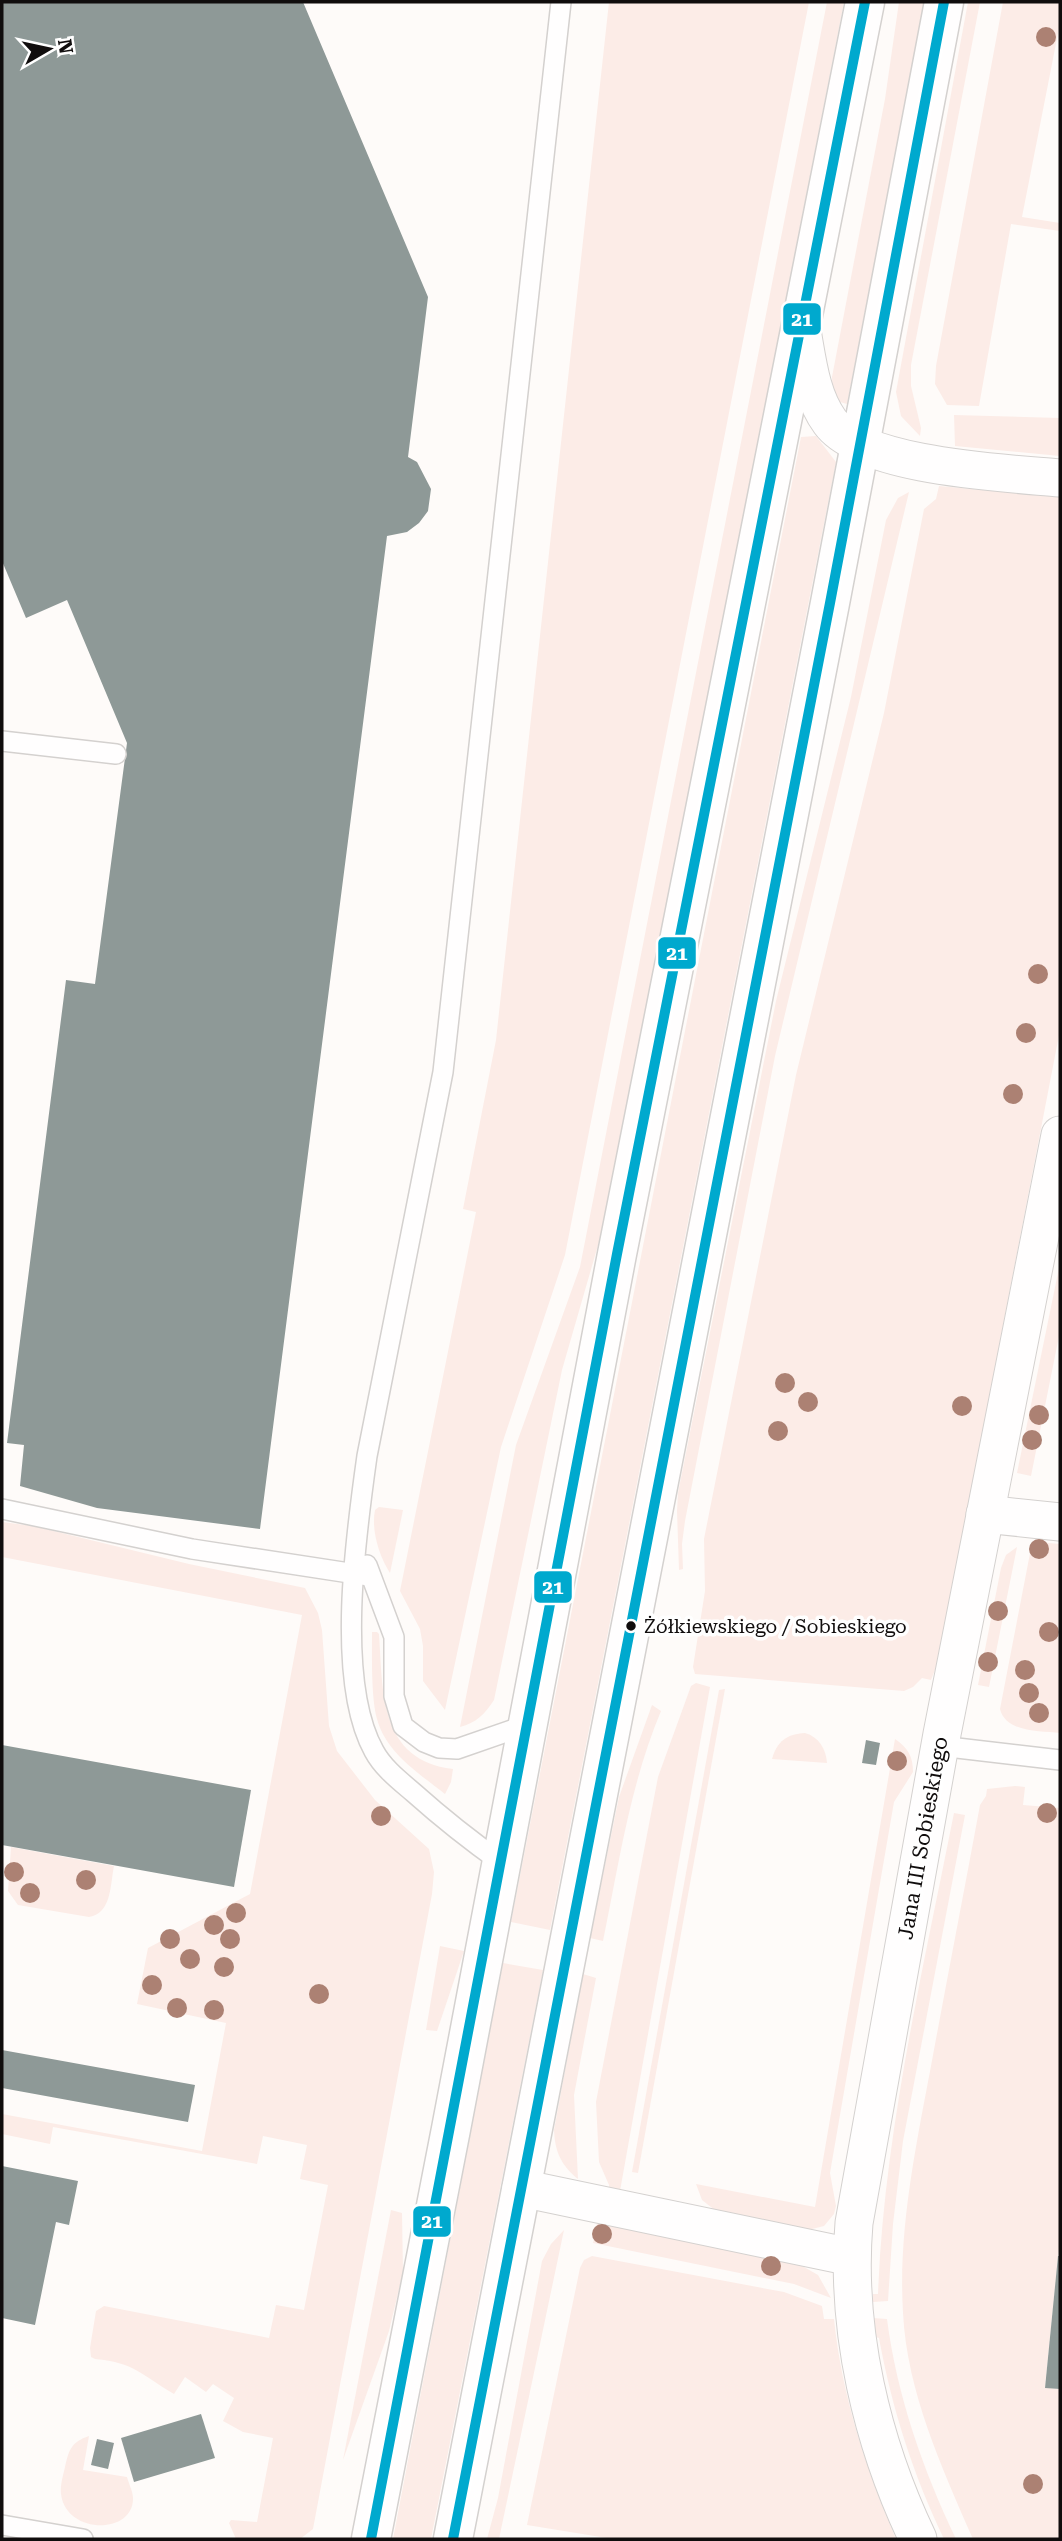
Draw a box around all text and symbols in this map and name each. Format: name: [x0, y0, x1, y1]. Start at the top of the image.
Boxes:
north arrow: [14, 14, 84, 84]
text: N: [53, 37, 78, 56]
line badge: 21: [782, 302, 822, 336]
text: 21: [791, 308, 813, 331]
line badge: 21: [657, 936, 697, 970]
text: 21: [666, 942, 688, 965]
line badge: 21: [533, 1570, 573, 1604]
text: 21: [542, 1576, 564, 1599]
place label: Żółkiewskiego / Sobieskiego: [644, 1615, 907, 1638]
marker: Żółkiewskiego / Sobieskiego: [624, 1619, 638, 1633]
street label: Jana III Sobieskiego: [893, 1735, 953, 1941]
line badge: 21: [412, 2205, 452, 2238]
text: 21: [421, 2210, 443, 2233]

